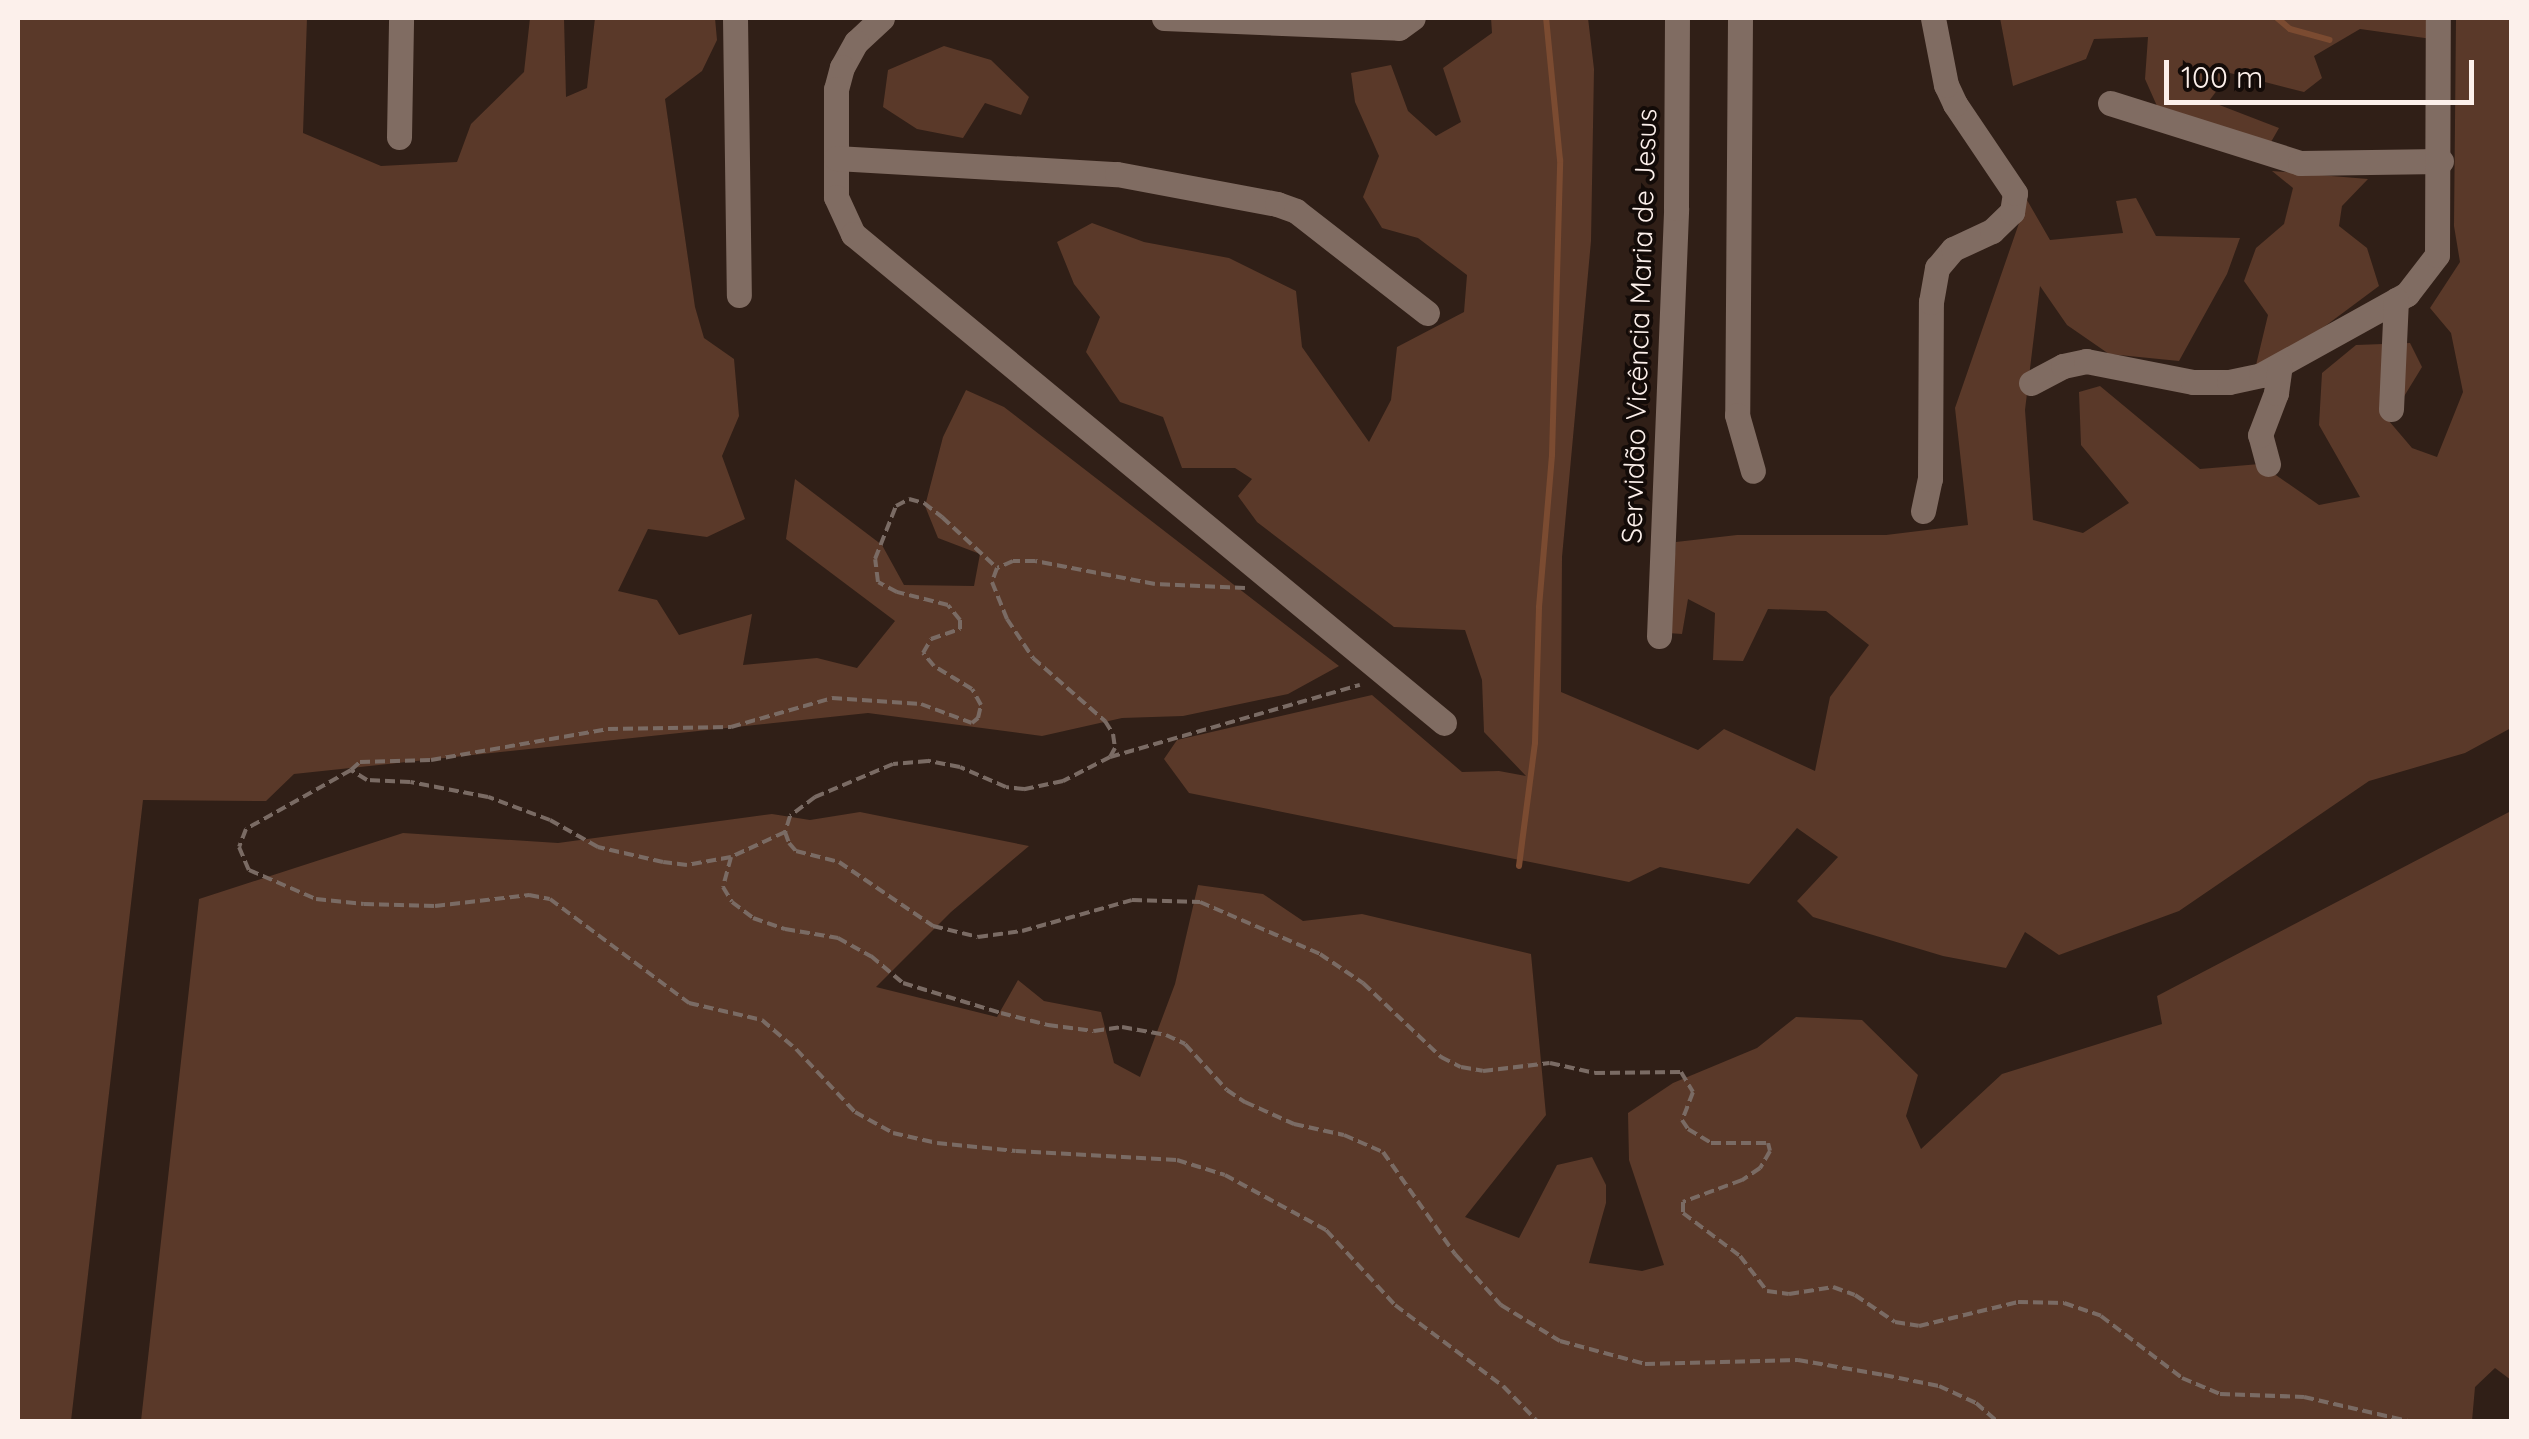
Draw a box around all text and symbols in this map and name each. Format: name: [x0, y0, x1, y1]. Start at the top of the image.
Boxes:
scale bar: [2169, 40, 2479, 102]
text: 100 m: [2181, 58, 2263, 96]
street label: Servidão Vicência Maria de Jesus: [1615, 108, 1663, 544]

